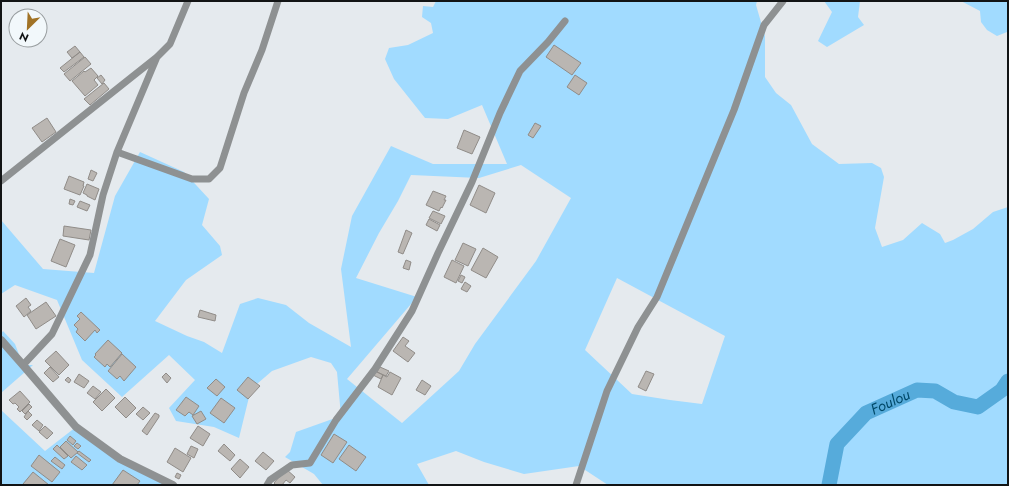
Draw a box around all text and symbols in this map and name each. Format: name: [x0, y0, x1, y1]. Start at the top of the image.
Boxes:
north arrow: [8, 8, 48, 48]
text: N: [17, 28, 31, 46]
water label: Foulou: [867, 383, 914, 421]

